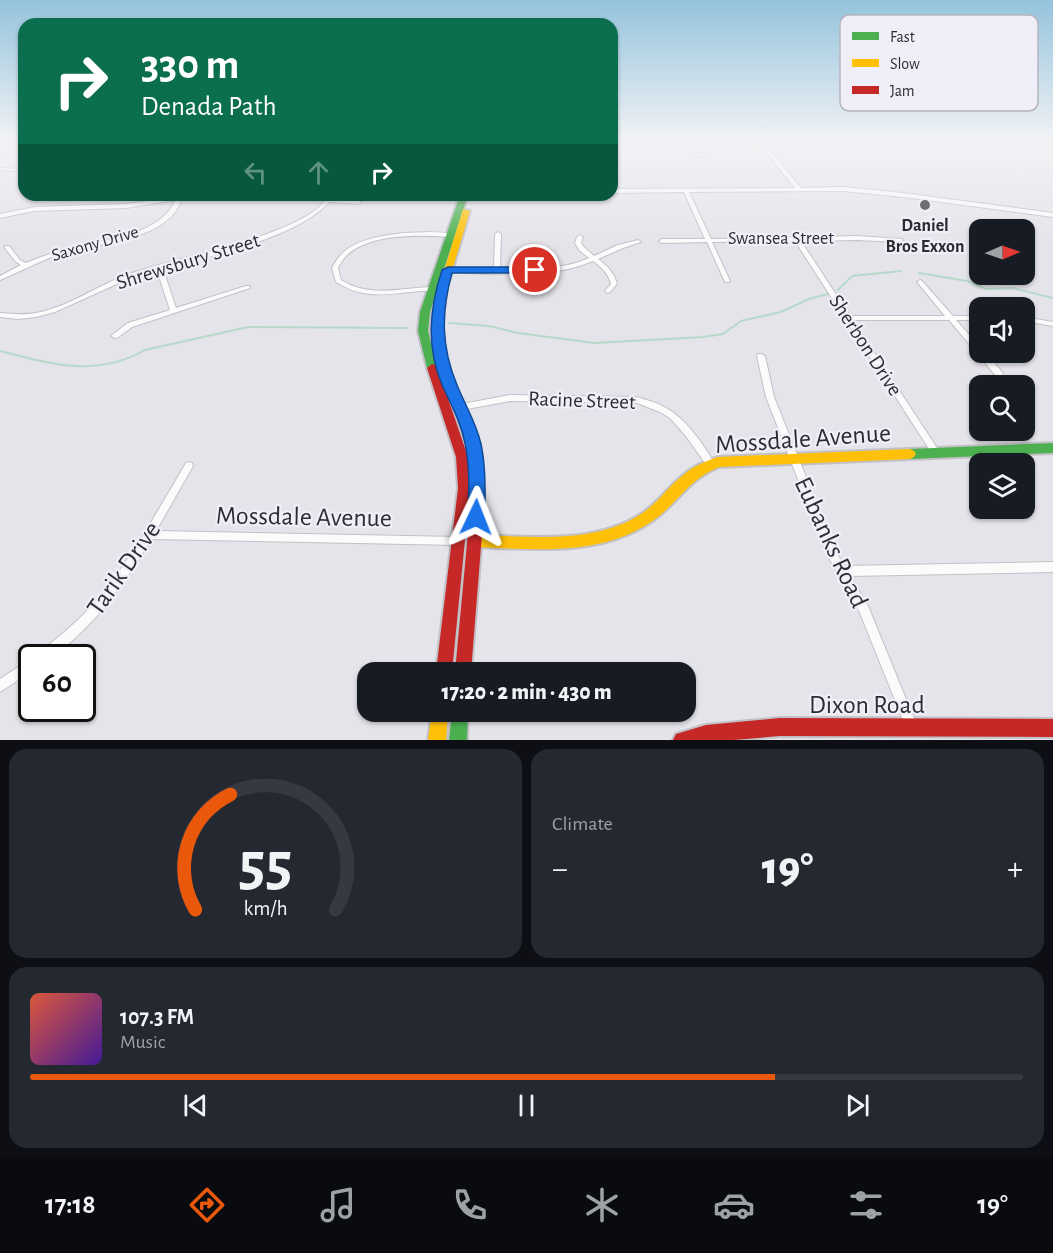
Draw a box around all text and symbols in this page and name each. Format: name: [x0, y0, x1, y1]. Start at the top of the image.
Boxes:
legend: [840, 15, 1038, 111]
text: Fast: [890, 29, 915, 45]
icon: right: [42, 42, 120, 120]
text: 330 m: [141, 44, 239, 86]
text: Slow: [890, 56, 920, 72]
text: Jam: [890, 83, 915, 99]
text: Denada Path: [141, 93, 277, 120]
icon: left: [239, 156, 272, 189]
icon: ahead: [302, 156, 335, 189]
icon: right: [365, 156, 398, 189]
marker: Daniel Bros Exxon: [918, 198, 932, 212]
place label: Daniel Bros Exxon: [886, 217, 964, 256]
north arrow: [969, 219, 1035, 285]
map controls: [969, 219, 1035, 519]
street label: Saxony Drive: [50, 223, 141, 265]
street label: Shrewsbury Street: [114, 230, 263, 293]
street label: Swansea Street: [728, 230, 834, 248]
pin: [509, 244, 560, 295]
icon: arrive: [518, 253, 551, 286]
street label: Sherbon Drive: [825, 291, 906, 400]
button: sound: [969, 297, 1035, 363]
button: search: [969, 375, 1035, 441]
street label: Racine Street: [528, 388, 636, 413]
street label: Mossdale Avenue: [714, 420, 892, 458]
button: layers: [969, 453, 1035, 519]
street label: Eubanks Road: [789, 473, 873, 612]
position arrow: [444, 485, 508, 549]
street label: Mossdale Avenue: [216, 502, 392, 532]
street label: Tarik Drive: [82, 517, 165, 620]
speed limit sign: 60: [18, 644, 96, 722]
text: 17:20 · 2 min · 430 m: [441, 681, 612, 703]
street label: Dixon Road: [809, 692, 925, 718]
text: Climate: [552, 814, 613, 834]
text: 55: [239, 834, 292, 896]
text: 19°: [762, 847, 813, 892]
text: −: [552, 853, 568, 886]
text: +: [1007, 853, 1023, 886]
text: km/h: [243, 899, 288, 920]
text: 107.3 FM: [120, 1006, 194, 1028]
text: Music: [120, 1032, 166, 1052]
icon: previous: [179, 1089, 212, 1122]
icon: pause: [510, 1089, 543, 1122]
icon: next: [841, 1089, 874, 1122]
icon: directions: [186, 1184, 228, 1226]
icon: music: [317, 1184, 359, 1226]
icon: phone: [449, 1184, 491, 1226]
icon: climate: [581, 1184, 623, 1226]
icon: car: [713, 1184, 755, 1226]
icon: filters: [845, 1184, 887, 1226]
text: 17:18: [45, 1191, 96, 1218]
text: 19°: [977, 1191, 1008, 1218]

